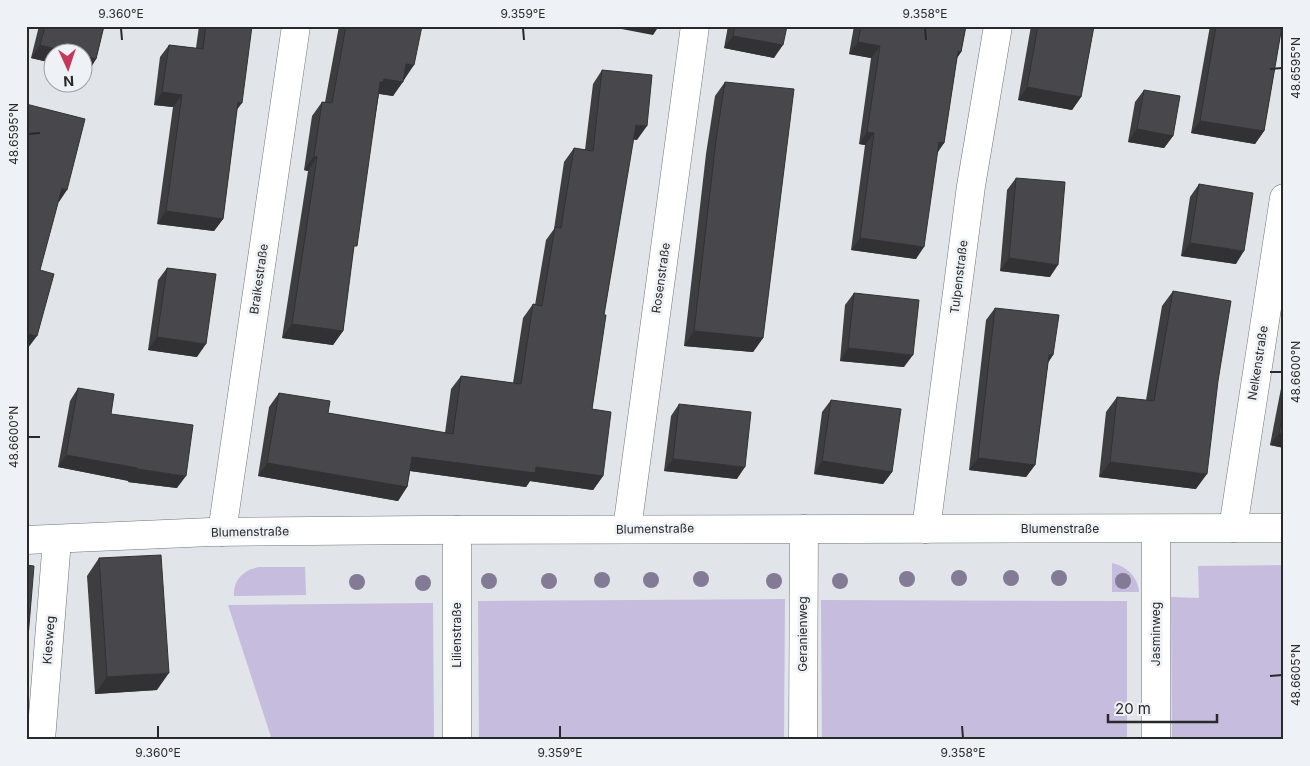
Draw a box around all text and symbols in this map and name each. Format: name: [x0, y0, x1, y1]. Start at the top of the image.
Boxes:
text: 9.360°E: [98, 6, 144, 21]
text: 9.359°E: [500, 6, 546, 21]
text: 9.358°E: [903, 6, 947, 21]
text: 48.6595°N: [1288, 37, 1303, 99]
north arrow: [42, 42, 92, 92]
text: N: [63, 73, 74, 90]
text: 48.6595°N: [6, 103, 21, 165]
street label: Tulpenstraße: [947, 239, 970, 315]
street label: Rosenstraße: [648, 242, 673, 314]
street label: Braikestraße: [246, 243, 271, 315]
street label: Nelkenstraße: [1244, 325, 1271, 401]
text: 48.6600°N: [1288, 341, 1303, 403]
text: 48.6600°N: [6, 406, 21, 468]
street label: Blumenstraße: [616, 520, 694, 537]
street label: Blumenstraße: [1021, 521, 1099, 536]
street label: Blumenstraße: [211, 523, 289, 540]
street label: Geranienweg: [795, 596, 810, 672]
street label: Lilienstraße: [449, 602, 464, 668]
street label: Jasminweg: [1148, 602, 1163, 666]
street label: Kiesweg: [39, 615, 58, 665]
text: 48.6605°N: [1288, 644, 1303, 706]
scale bar: [1108, 691, 1216, 723]
text: 20 m: [1115, 699, 1151, 718]
text: 9.360°E: [135, 745, 181, 760]
text: 9.359°E: [537, 745, 583, 760]
text: 9.358°E: [941, 745, 985, 760]

